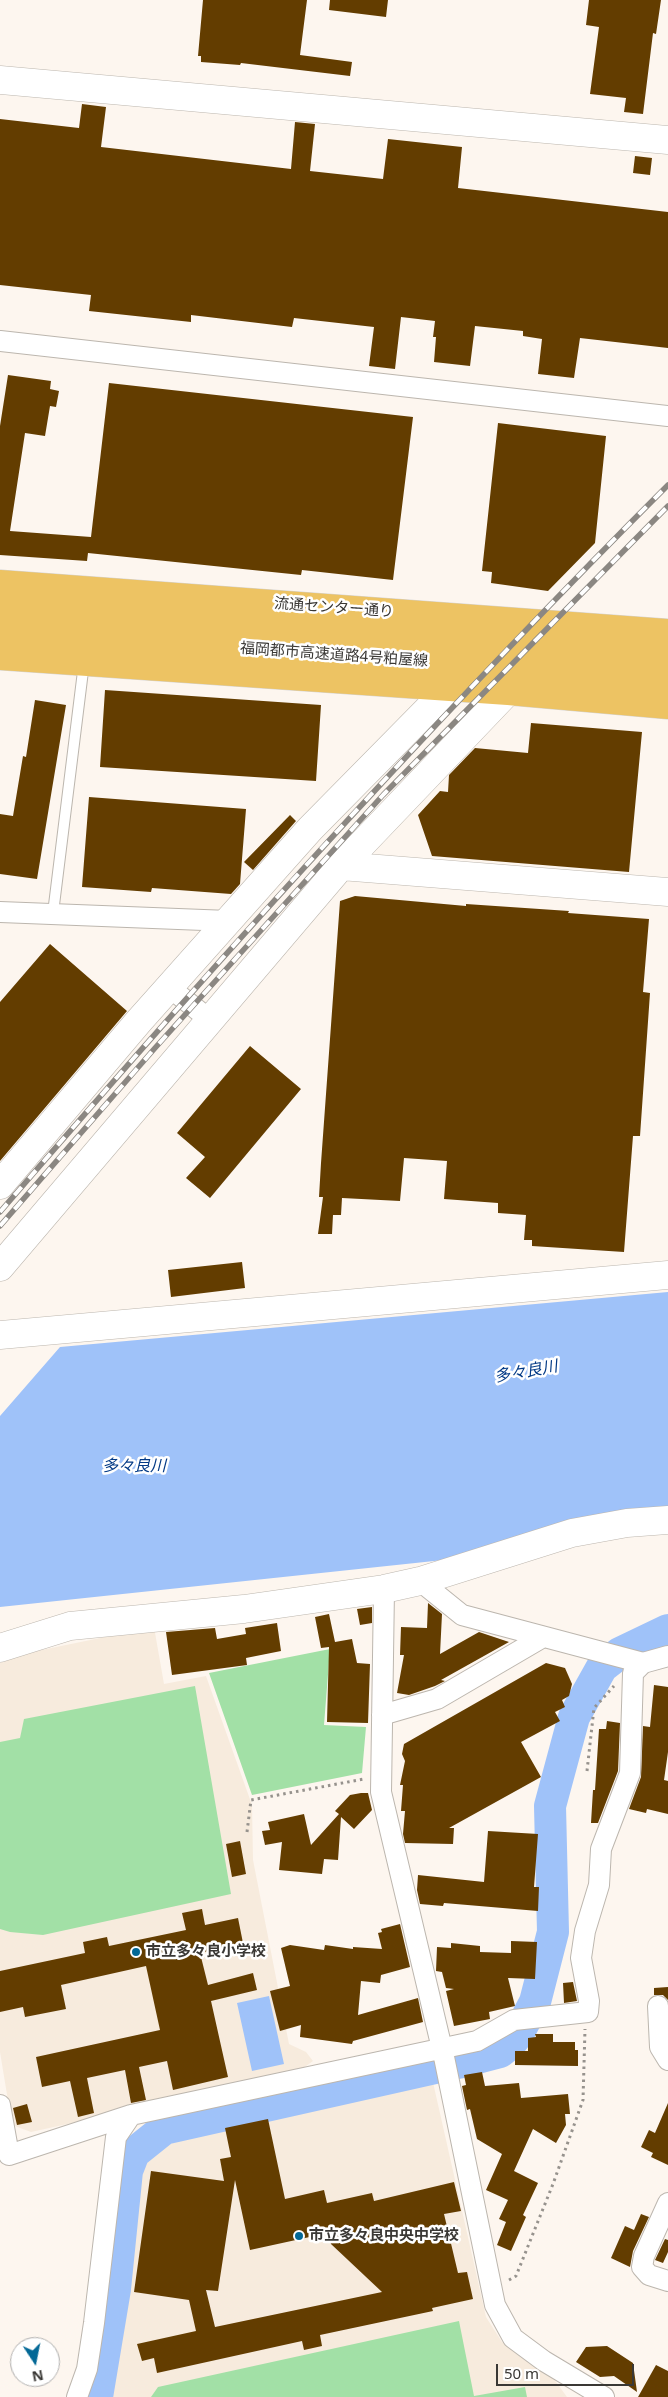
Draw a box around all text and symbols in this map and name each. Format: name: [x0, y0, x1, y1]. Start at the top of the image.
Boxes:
street label: 流通センター通り: [274, 595, 394, 621]
street label: 福岡都市高速道路4号粕屋線: [239, 639, 429, 671]
water label: 多々良川: [493, 1357, 559, 1387]
water label: 多々良川: [102, 1456, 166, 1476]
place label: 市立多々良小学校: [146, 1943, 266, 1961]
marker: 市立多々良小学校: [130, 1946, 142, 1958]
place label: 市立多々良中央中学校: [309, 2227, 459, 2245]
marker: 市立多々良中央中学校: [293, 2230, 305, 2242]
north arrow: [10, 2337, 60, 2387]
scale bar: [498, 2354, 636, 2386]
text: 50 m: [504, 2363, 539, 2383]
text: N: [30, 2366, 45, 2387]

